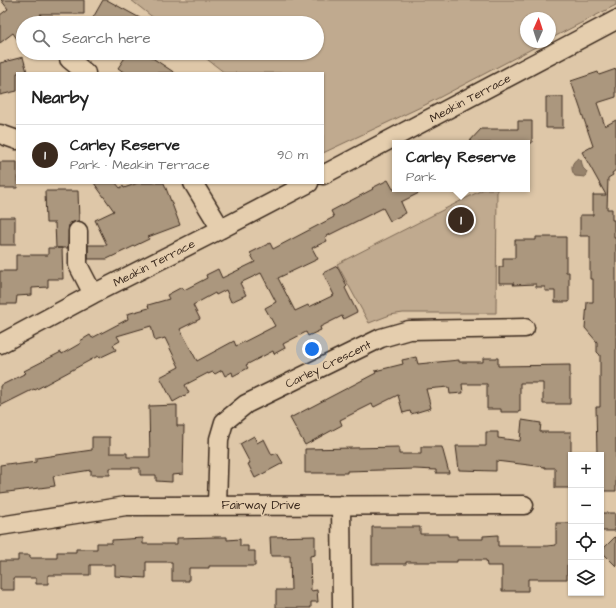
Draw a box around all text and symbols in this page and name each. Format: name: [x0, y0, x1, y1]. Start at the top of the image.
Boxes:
north arrow: [520, 12, 556, 48]
search box: [16, 16, 324, 60]
icon: search: [30, 27, 52, 49]
text: Search here: [62, 28, 151, 49]
street label: Meakin Terrace: [427, 70, 514, 127]
text: Nearby: [32, 86, 89, 110]
text: Carley Reserve: [70, 135, 180, 156]
popup: [392, 140, 530, 192]
text: 1: [44, 146, 46, 164]
text: 90 m: [277, 146, 308, 164]
text: Carley Reserve: [406, 147, 516, 168]
text: Park · Meakin Terrace: [70, 156, 210, 174]
text: Park: [406, 168, 436, 186]
pin: 1: [448, 205, 474, 235]
street label: Meakin Terrace: [110, 235, 199, 291]
street label: Carley Crescent: [282, 336, 375, 393]
your location: [302, 339, 322, 359]
map controls: [568, 452, 604, 596]
button: +: [568, 452, 604, 488]
button: −: [568, 488, 604, 524]
street label: Fairway Drive: [222, 497, 301, 515]
button: locate: [568, 524, 604, 560]
button: layers: [568, 560, 604, 596]

